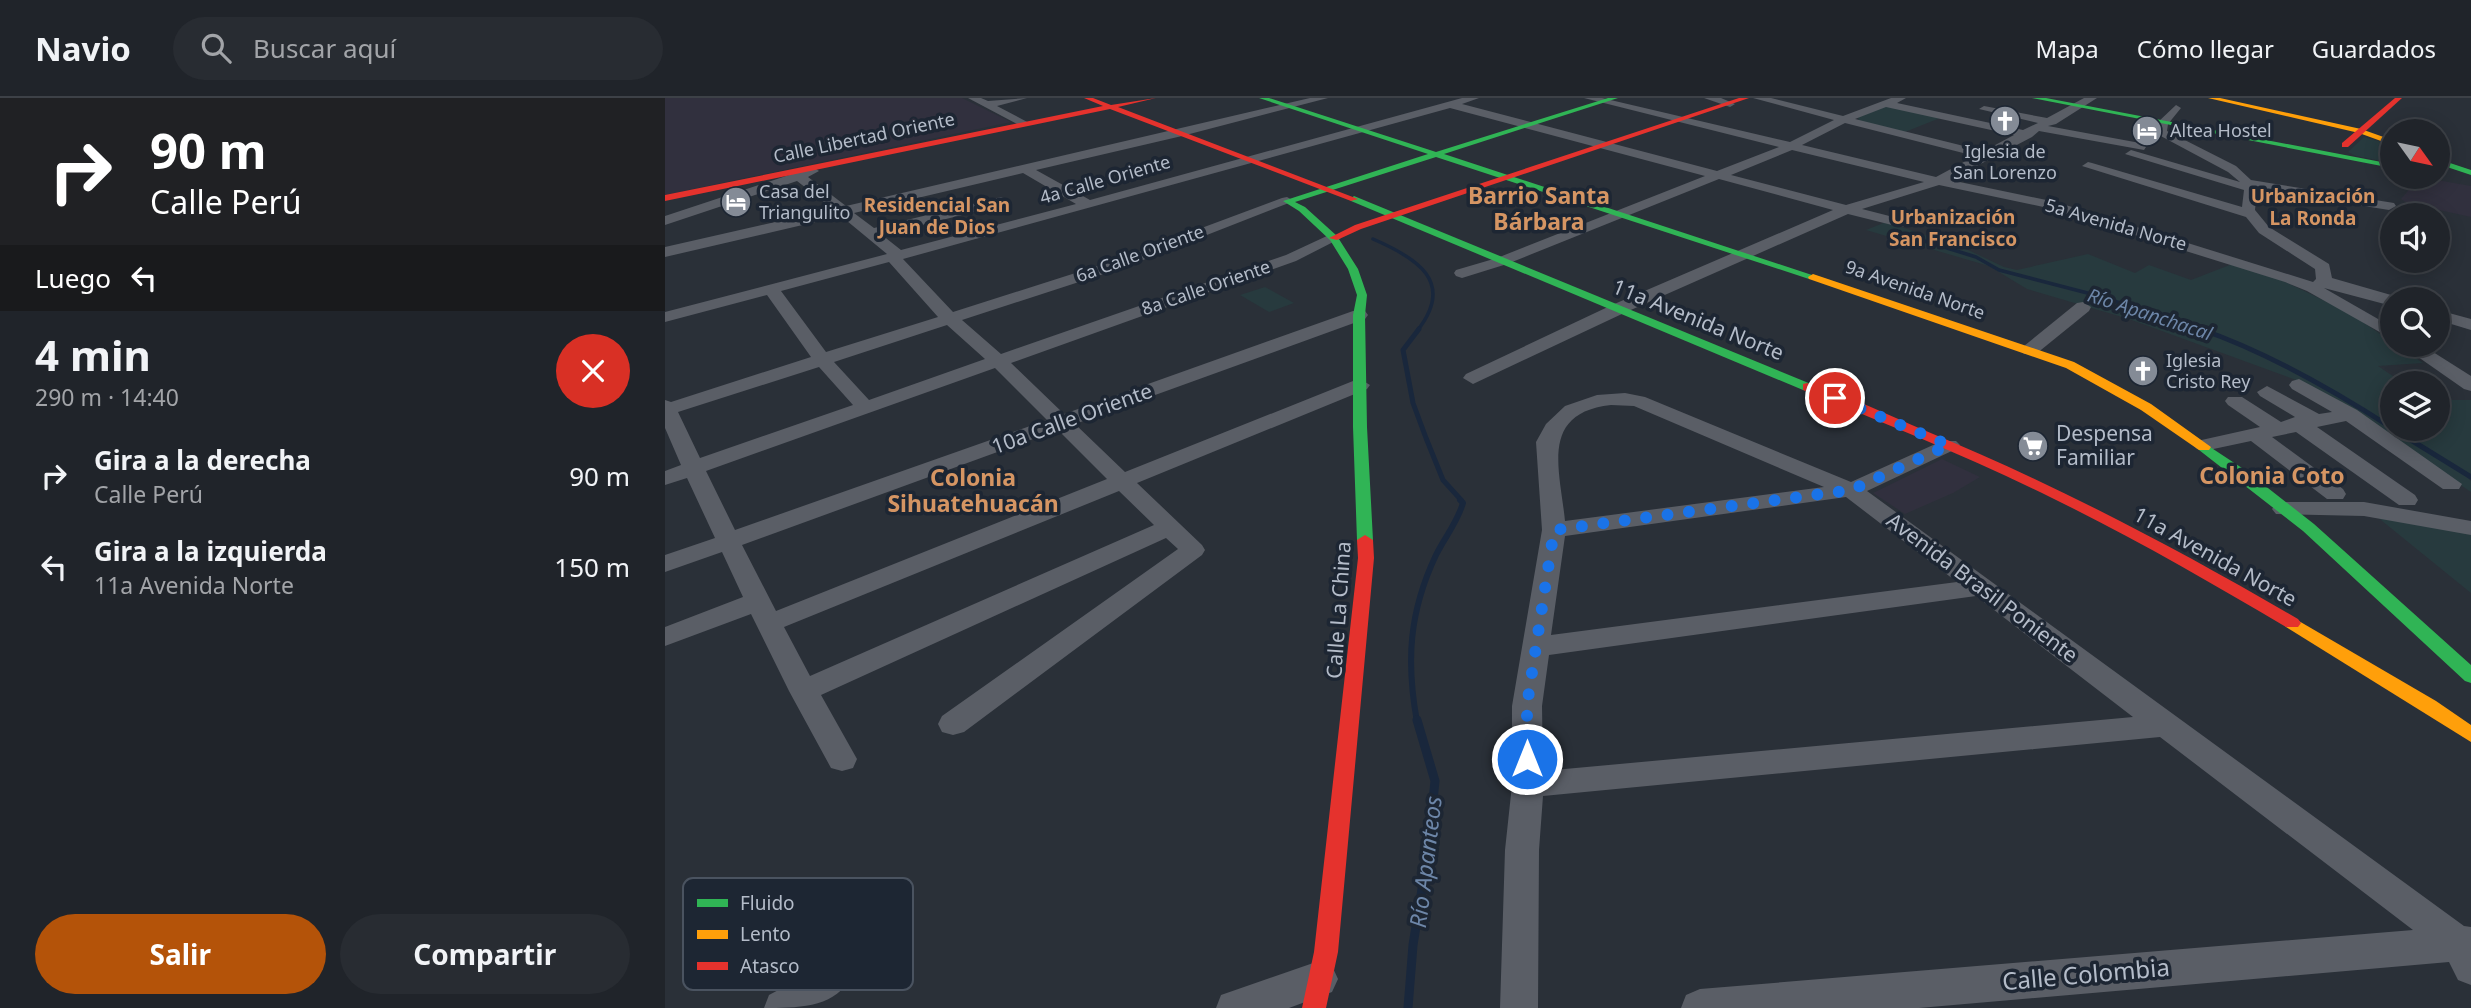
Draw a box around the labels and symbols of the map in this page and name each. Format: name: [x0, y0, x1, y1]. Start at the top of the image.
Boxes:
church icon: Iglesia de San Lorenzo: [1988, 104, 2022, 138]
street label: Calle Libertad Oriente: [771, 106, 957, 168]
hotel icon: Altea Hostel: [2130, 114, 2164, 148]
place label: Altea Hostel: [2170, 118, 2272, 142]
north arrow: [2380, 119, 2450, 189]
place label: Iglesia de San Lorenzo: [1953, 139, 2057, 184]
street label: 4a Calle Oriente: [1037, 149, 1173, 209]
place label: Casa del Triangulito: [759, 179, 850, 224]
district label: Barrio Santa Bárbara: [1468, 179, 1610, 237]
district label: Urbanización La Ronda: [2251, 183, 2375, 231]
hotel icon: Casa del Triangulito: [719, 185, 753, 219]
district label: Residencial San Juan de Dios: [864, 192, 1010, 240]
street label: 5a Avenida Norte: [2043, 192, 2190, 256]
district label: Urbanización San Francisco: [1889, 204, 2017, 252]
street label: 6a Calle Oriente: [1072, 219, 1207, 287]
street label: 8a Calle Oriente: [1138, 254, 1273, 320]
street label: 9a Avenida Norte: [1842, 254, 1988, 324]
street label: 11a Avenida Norte: [1609, 272, 1788, 366]
water label: Río Apanchacal: [2084, 282, 2217, 347]
place label: Iglesia Cristo Rey: [2166, 348, 2251, 393]
church icon: Iglesia Cristo Rey: [2126, 354, 2160, 388]
pin: [1805, 368, 1865, 428]
street label: 10a Calle Oriente: [987, 376, 1156, 460]
place label: Despensa Familiar: [2056, 419, 2153, 471]
supermarket icon: Despensa Familiar: [2016, 429, 2050, 463]
district label: Colonia Coto: [2199, 459, 2345, 491]
district label: Colonia Sihuatehuacán: [887, 461, 1059, 519]
street label: 11a Avenida Norte: [2129, 500, 2302, 613]
street label: Avenida Brasil Poniente: [1881, 506, 2084, 668]
street label: Calle La China: [1319, 540, 1357, 680]
position arrow: [1490, 722, 1564, 796]
water label: Río Apanteos: [1401, 794, 1449, 930]
legend: [683, 878, 913, 990]
text: Fluido: [740, 890, 795, 916]
text: Lento: [740, 921, 791, 947]
street label: Calle Colombia: [2001, 950, 2171, 997]
text: Atasco: [740, 953, 799, 979]

